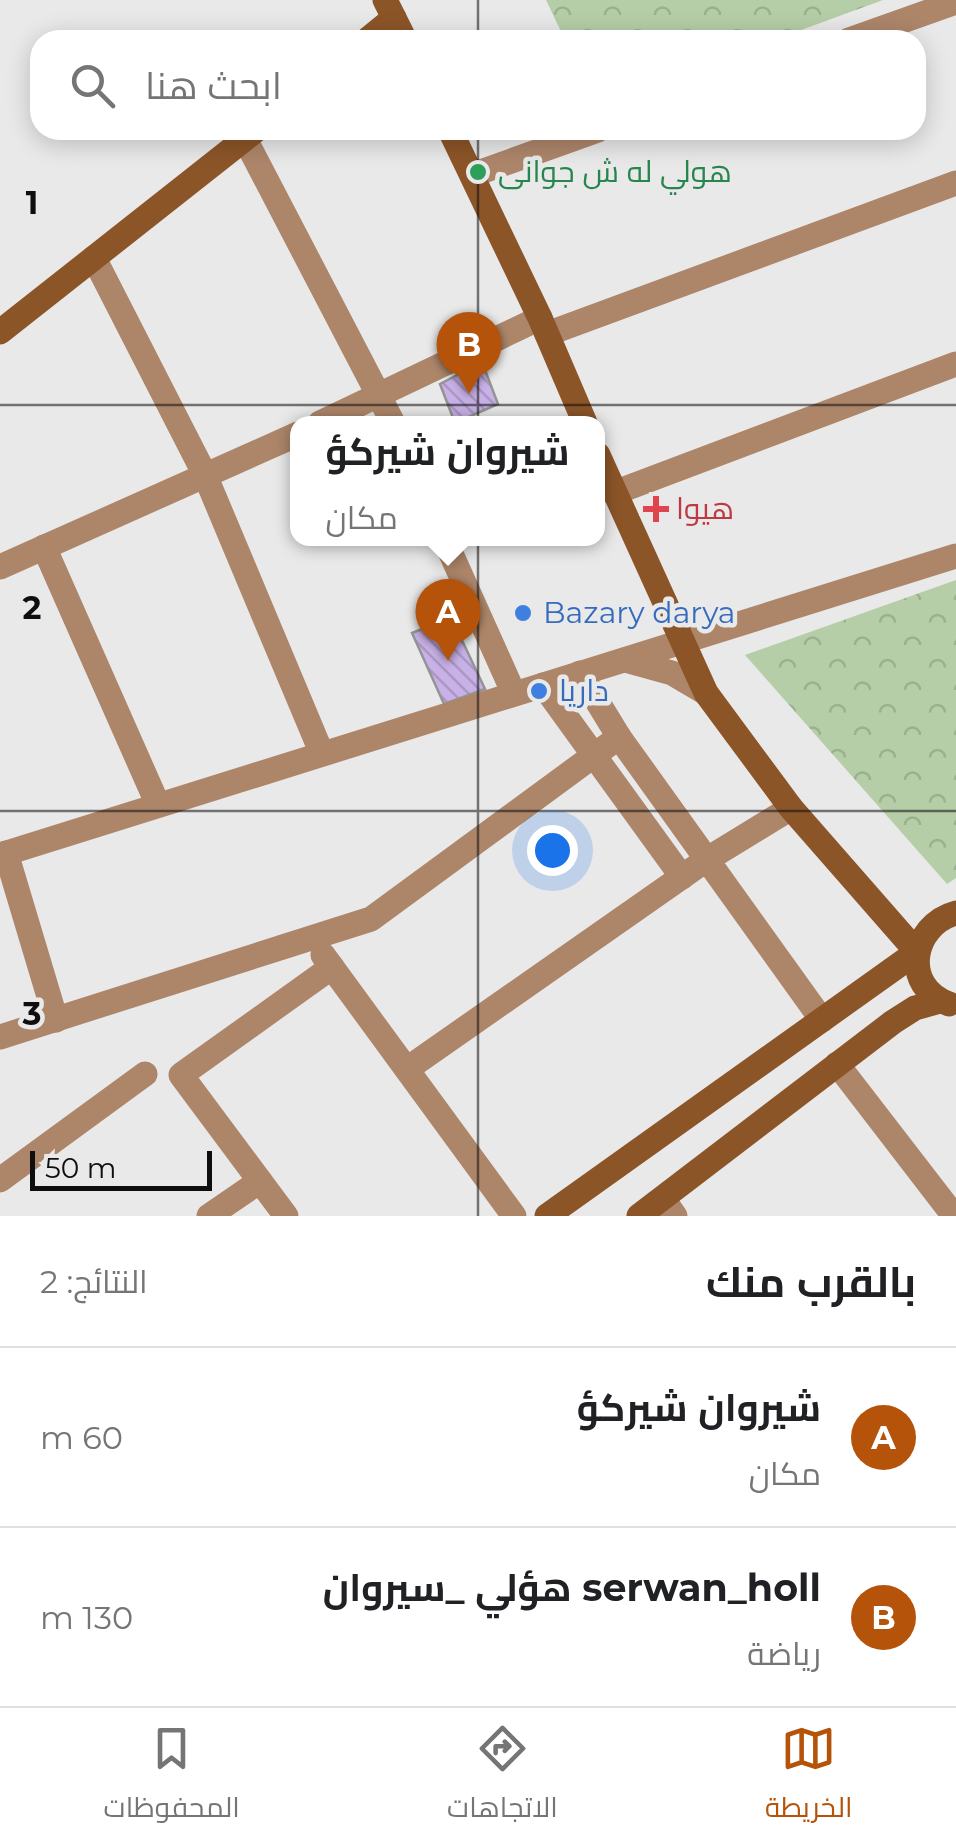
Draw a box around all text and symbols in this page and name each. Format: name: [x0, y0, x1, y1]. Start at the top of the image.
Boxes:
search box: [30, 30, 926, 140]
icon: search: [65, 58, 120, 113]
text: ابحث هنا: [145, 62, 282, 109]
place label: هولي له ش جوانى: [498, 153, 732, 195]
marker: هولي له ش جوانى: [467, 161, 489, 183]
text: 1: [26, 183, 38, 222]
pin: B: [436, 312, 502, 394]
popup: [290, 416, 605, 546]
text: شيروان شيركؤ: [325, 428, 570, 475]
place label: هیوا: [676, 490, 734, 527]
text: مكان: [325, 498, 398, 537]
marker: هیوا: [645, 498, 667, 520]
pin: A: [416, 578, 480, 661]
text: 2: [23, 588, 41, 627]
place label: Bazary darya: [543, 594, 736, 631]
marker: Bazary darya: [512, 602, 534, 624]
place label: داريا: [559, 672, 609, 709]
marker: داريا: [528, 680, 550, 702]
your location: [527, 825, 578, 876]
text: 3: [22, 994, 41, 1033]
scale bar: [30, 1146, 212, 1190]
text: 50 m: [45, 1151, 116, 1185]
text: بالقرب منك: [706, 1256, 916, 1308]
text: النتائج: 2: [40, 1262, 148, 1301]
text: شيروان شيركؤ: [577, 1384, 821, 1431]
text: 60 m: [40, 1418, 123, 1457]
text: A: [871, 1418, 896, 1457]
text: مكان: [749, 1454, 821, 1493]
text: serwan_holl هؤلي _سيروان: [323, 1564, 821, 1611]
text: 130 m: [40, 1598, 133, 1637]
text: B: [871, 1598, 896, 1637]
text: رياضة: [747, 1634, 821, 1673]
tab: المحفوظات: [104, 1721, 240, 1833]
tab: الاتجاهات: [447, 1721, 558, 1833]
tab: الخريطة: [765, 1721, 852, 1833]

